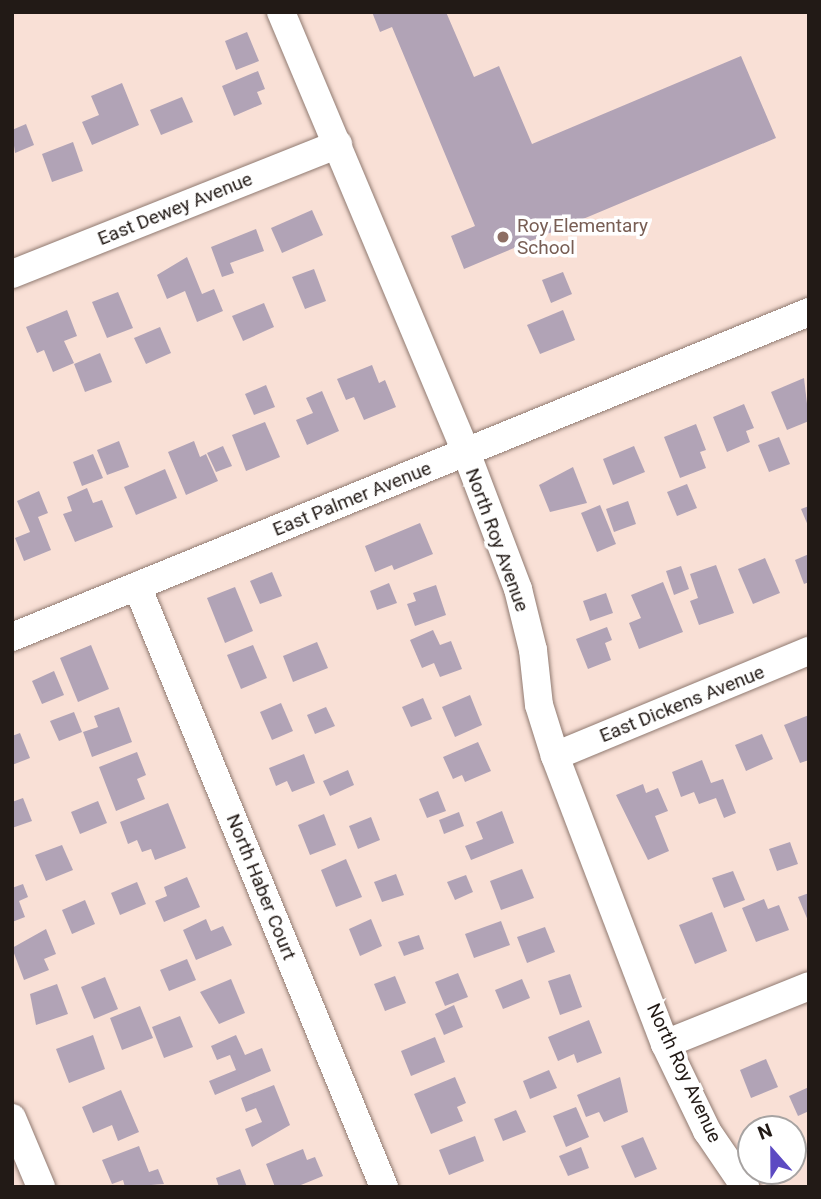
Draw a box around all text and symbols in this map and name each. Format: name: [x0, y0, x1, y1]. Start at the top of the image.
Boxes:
street label: East Dewey Avenue: [94, 168, 256, 250]
place label: Roy Elementary School: [517, 215, 648, 259]
marker: Roy Elementary School: [495, 229, 511, 245]
street label: East Palmer Avenue: [270, 457, 434, 541]
street label: North Roy Avenue: [460, 465, 534, 615]
street label: East Dickens Avenue: [596, 661, 768, 747]
street label: North Haber Court: [221, 811, 301, 963]
street label: North Roy Avenue: [642, 1000, 726, 1146]
north arrow: [737, 1115, 807, 1185]
text: N: [755, 1119, 775, 1145]

